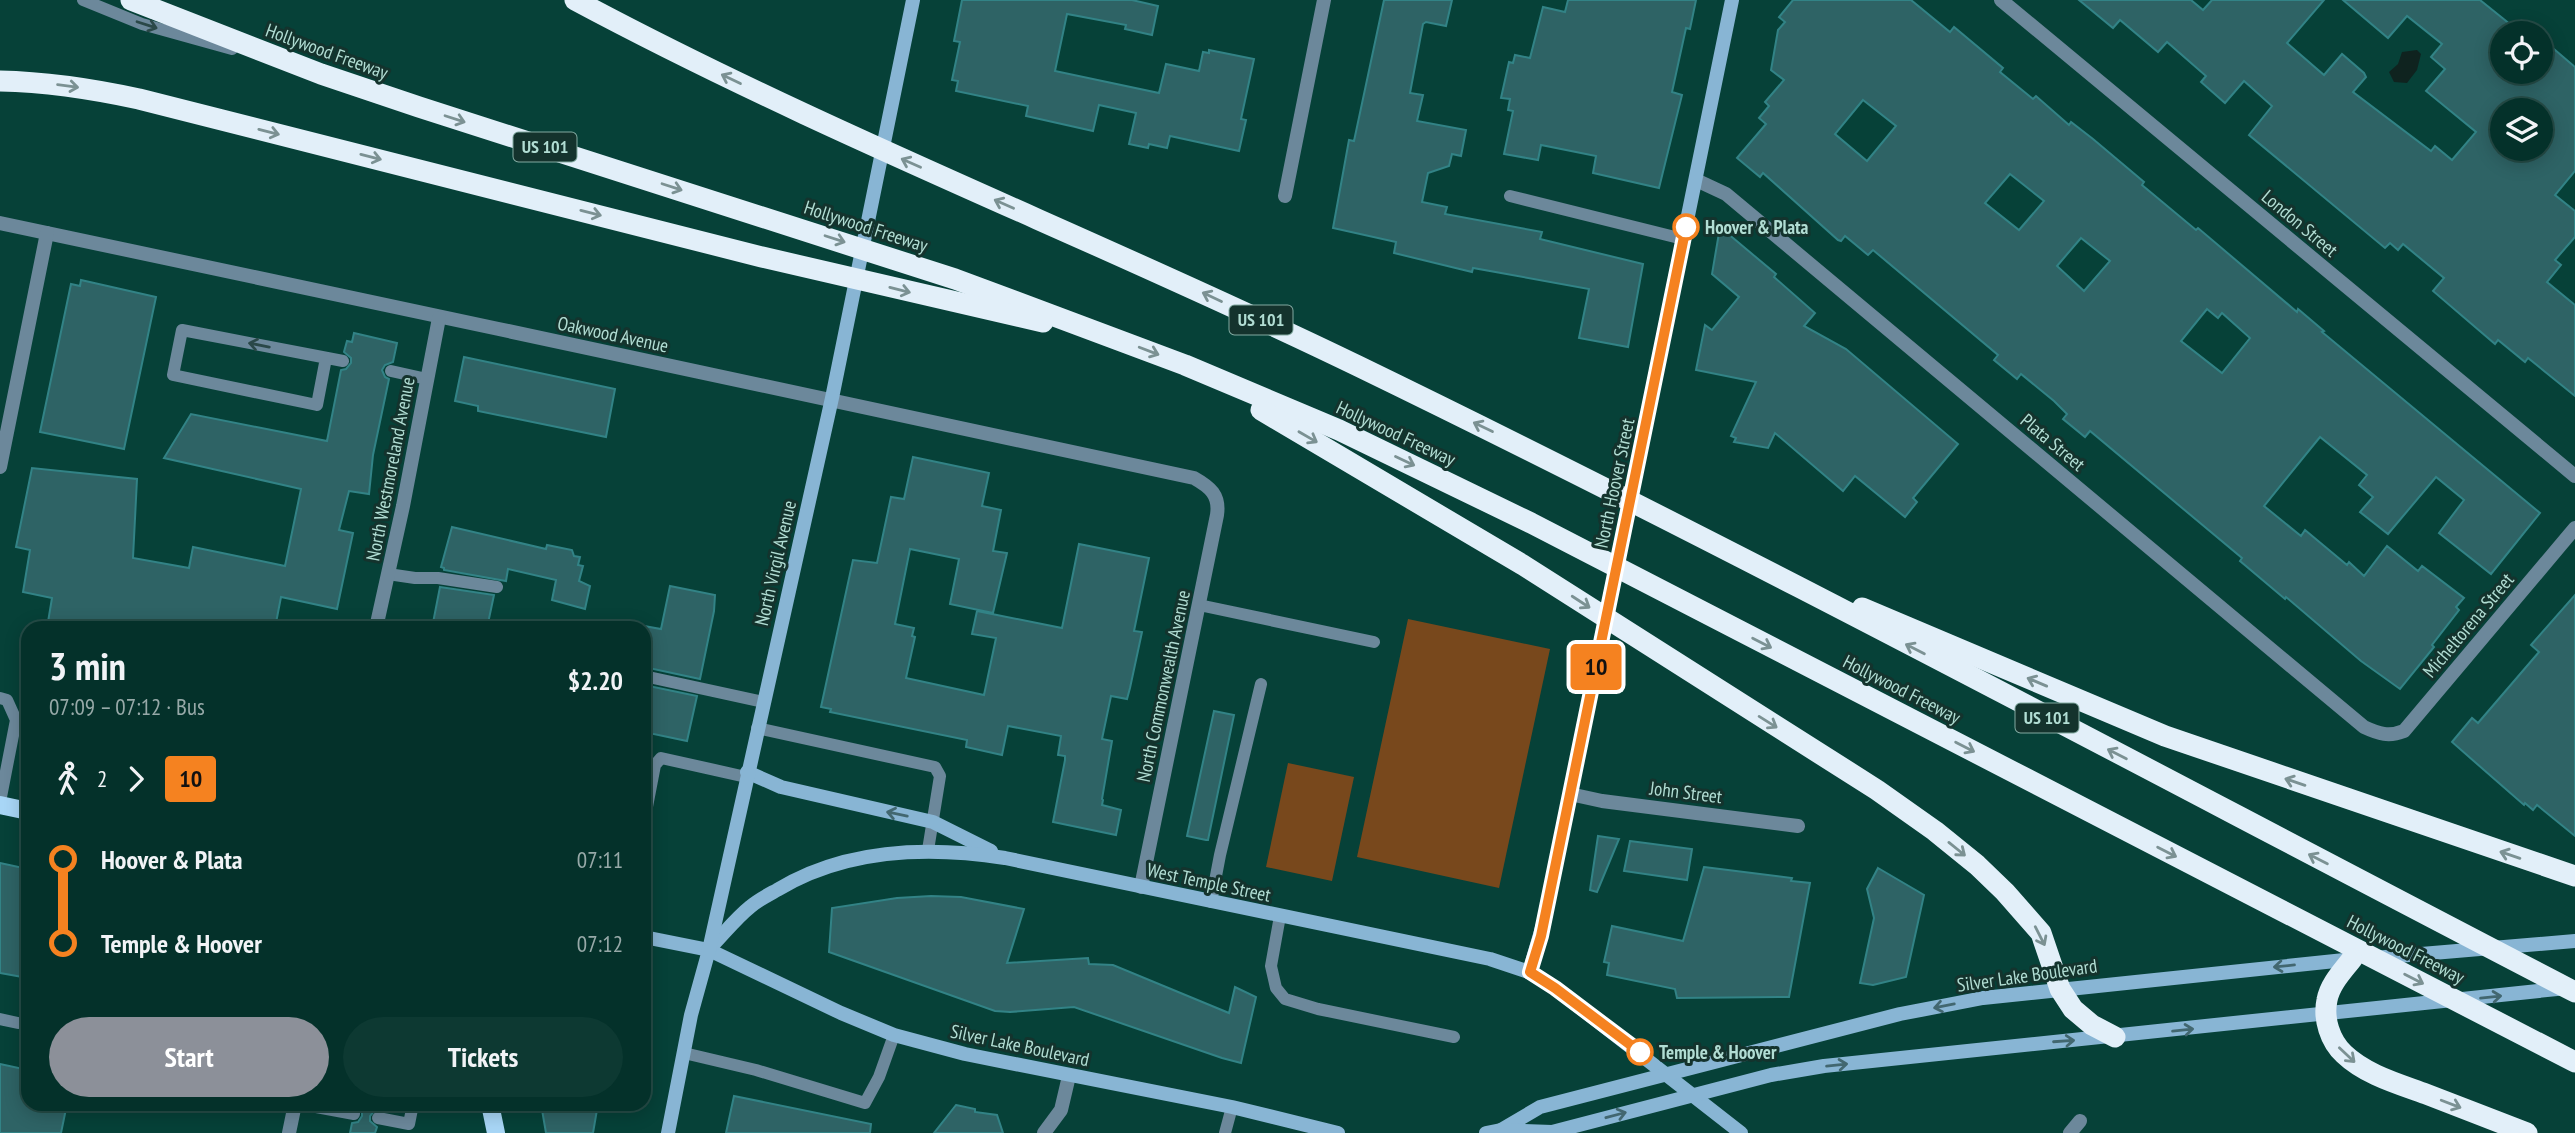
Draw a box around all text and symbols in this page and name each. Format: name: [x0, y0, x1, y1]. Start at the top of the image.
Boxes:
street label: Hollywood Freeway: [262, 18, 392, 85]
one-way arrow: [135, 20, 157, 32]
map controls: [2490, 21, 2553, 161]
button: locate: [2490, 21, 2553, 84]
one-way arrow: [721, 71, 742, 85]
one-way arrow: [56, 79, 79, 92]
button: layers: [2490, 98, 2553, 161]
one-way arrow: [444, 114, 466, 126]
one-way arrow: [257, 126, 280, 139]
road number: US 101: [514, 132, 576, 162]
one-way arrow: [359, 151, 382, 164]
one-way arrow: [901, 156, 922, 169]
one-way arrow: [661, 182, 683, 195]
street label: London Street: [2257, 184, 2343, 262]
street label: Hollywood Freeway: [801, 195, 932, 258]
one-way arrow: [994, 197, 1015, 210]
one-way arrow: [580, 207, 602, 220]
marker: Hoover & Plata: [1673, 214, 1699, 240]
place label: Hoover & Plata: [1705, 215, 1809, 239]
one-way arrow: [824, 234, 846, 247]
one-way arrow: [888, 284, 911, 298]
one-way arrow: [1202, 290, 1223, 303]
road number: US 101: [1230, 306, 1292, 334]
street label: Oakwood Avenue: [555, 311, 671, 357]
one-way arrow: [248, 338, 271, 351]
one-way arrow: [1138, 346, 1160, 359]
street label: North Westmoreland Avenue: [360, 375, 420, 563]
street label: Hollywood Freeway: [1333, 395, 1460, 471]
street label: Plata Street: [2016, 408, 2091, 476]
street label: North Hoover Street: [1589, 415, 1640, 550]
one-way arrow: [1473, 420, 1494, 434]
one-way arrow: [1297, 430, 1317, 444]
one-way arrow: [1394, 455, 1415, 468]
street label: North Virgil Avenue: [749, 498, 801, 628]
street label: Micheltorena Street: [2417, 567, 2519, 682]
street label: North Commonwealth Avenue: [1131, 588, 1195, 784]
one-way arrow: [1570, 595, 1590, 609]
one-way arrow: [1752, 636, 1772, 650]
text: 3 min: [49, 641, 126, 690]
one-way arrow: [1905, 642, 1926, 656]
line badge: 10: [1564, 644, 1628, 690]
street label: Hollywood Freeway: [1839, 649, 1966, 729]
text: 10: [1585, 651, 1607, 682]
text: $2.20: [568, 664, 623, 697]
one-way arrow: [2027, 675, 2048, 688]
text: 07:09 – 07:12 · Bus: [49, 692, 205, 721]
road number: US 101: [2016, 704, 2078, 732]
one-way arrow: [1758, 714, 1777, 729]
one-way arrow: [1954, 740, 1974, 754]
one-way arrow: [2107, 747, 2127, 761]
icon: walk: [49, 760, 87, 798]
icon: forward: [117, 760, 155, 798]
text: 10: [179, 763, 202, 794]
text: 2: [97, 764, 107, 793]
one-way arrow: [2284, 775, 2306, 787]
street label: John Street: [1647, 776, 1724, 808]
one-way arrow: [886, 807, 909, 821]
one-way arrow: [1947, 841, 1965, 856]
text: Hoover & Plata: [101, 843, 243, 876]
text: 07:11: [577, 845, 623, 874]
one-way arrow: [2156, 845, 2177, 859]
one-way arrow: [2500, 848, 2522, 860]
one-way arrow: [2309, 852, 2329, 866]
street label: West Temple Street: [1145, 857, 1274, 907]
street label: Hollywood Freeway: [2343, 909, 2470, 989]
one-way arrow: [2033, 926, 2047, 946]
text: Temple & Hoover: [101, 927, 262, 960]
text: 07:12: [577, 929, 623, 958]
street label: Silver Lake Boulevard: [1955, 953, 2099, 997]
one-way arrow: [2273, 960, 2296, 973]
one-way arrow: [2404, 972, 2424, 986]
one-way arrow: [2480, 990, 2502, 1003]
one-way arrow: [1933, 1000, 1956, 1013]
button: Start: [49, 1017, 329, 1097]
button: Tickets: [343, 1017, 623, 1097]
street label: Silver Lake Boulevard: [948, 1019, 1092, 1071]
one-way arrow: [2171, 1023, 2194, 1036]
one-way arrow: [2052, 1034, 2074, 1047]
marker: Temple & Hoover: [1627, 1039, 1653, 1065]
place label: Temple & Hoover: [1659, 1040, 1777, 1064]
one-way arrow: [2338, 1047, 2356, 1063]
one-way arrow: [1826, 1058, 1848, 1071]
one-way arrow: [2440, 1099, 2461, 1111]
one-way arrow: [1605, 1108, 1627, 1121]

